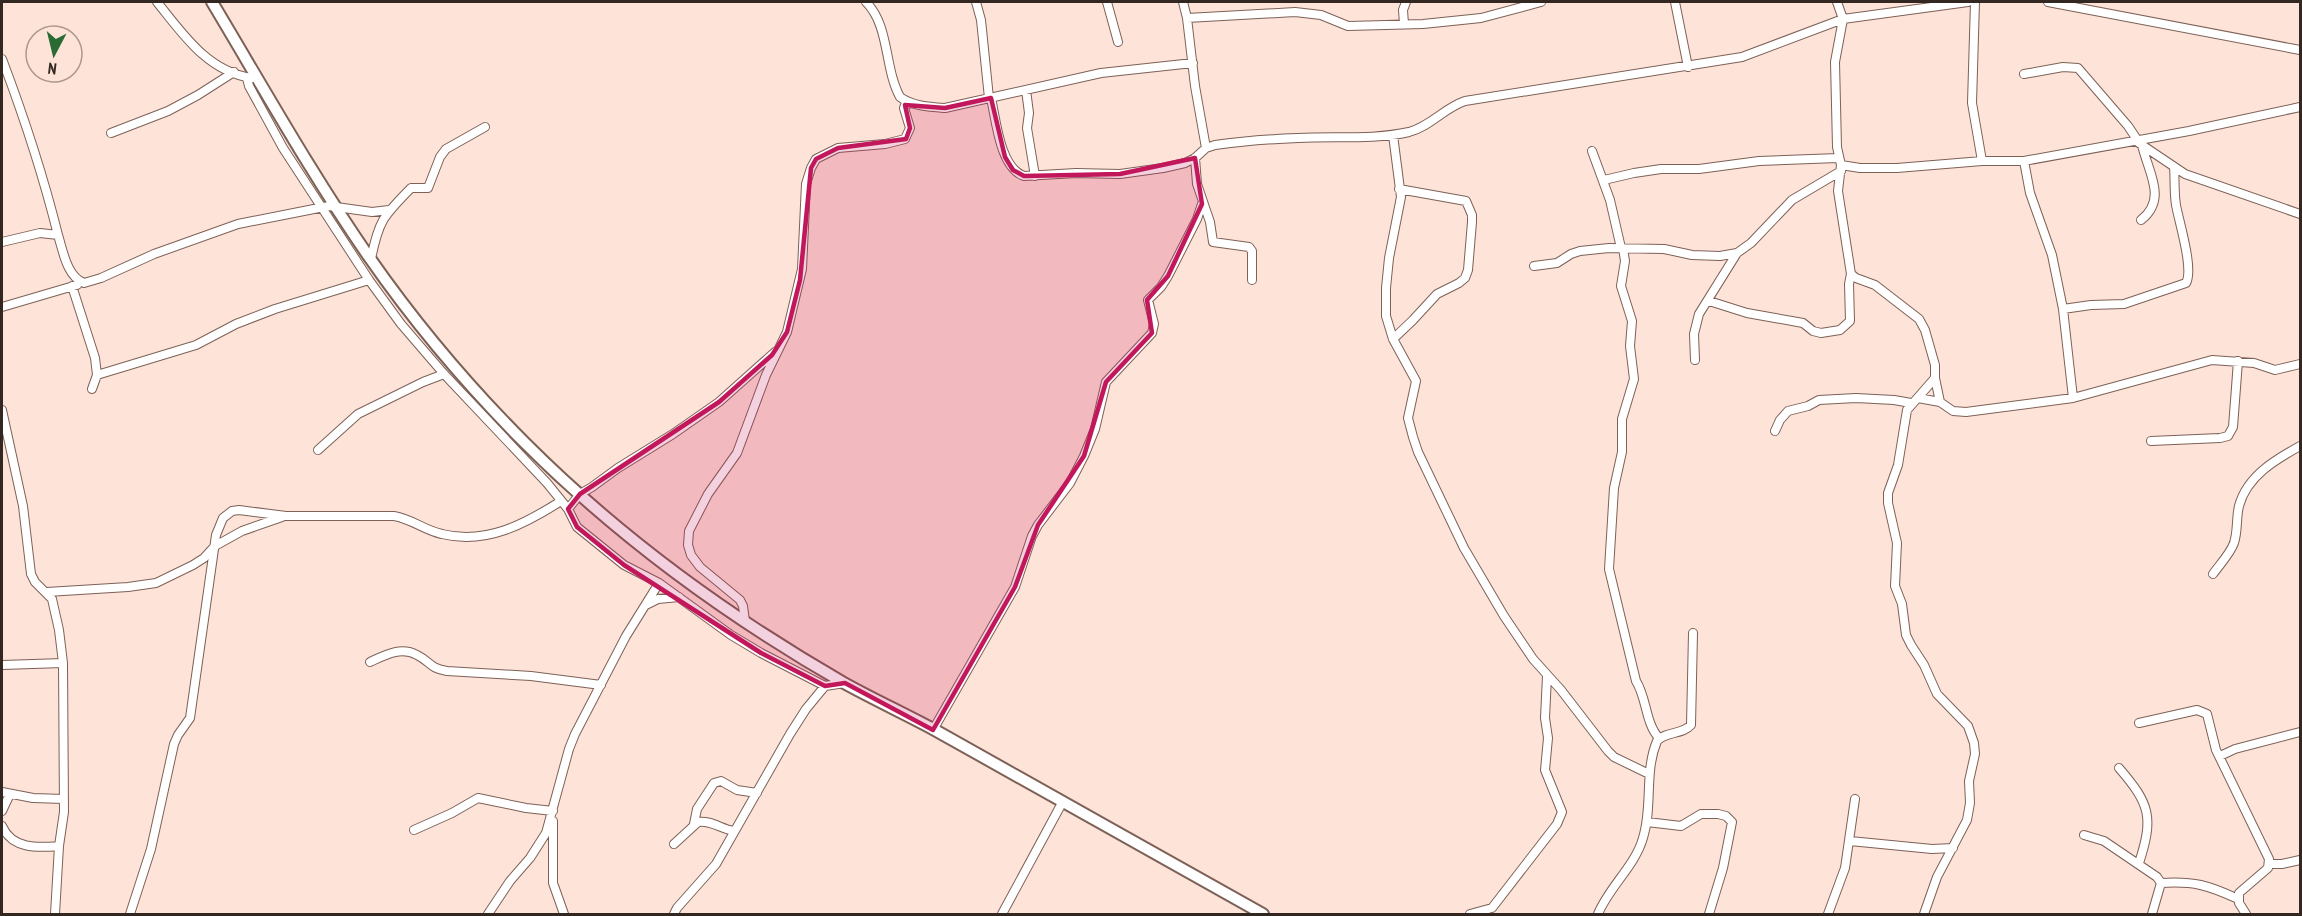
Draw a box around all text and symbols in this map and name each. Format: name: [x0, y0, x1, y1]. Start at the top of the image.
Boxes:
north arrow: [24, 24, 84, 84]
text: N: [47, 58, 58, 79]

